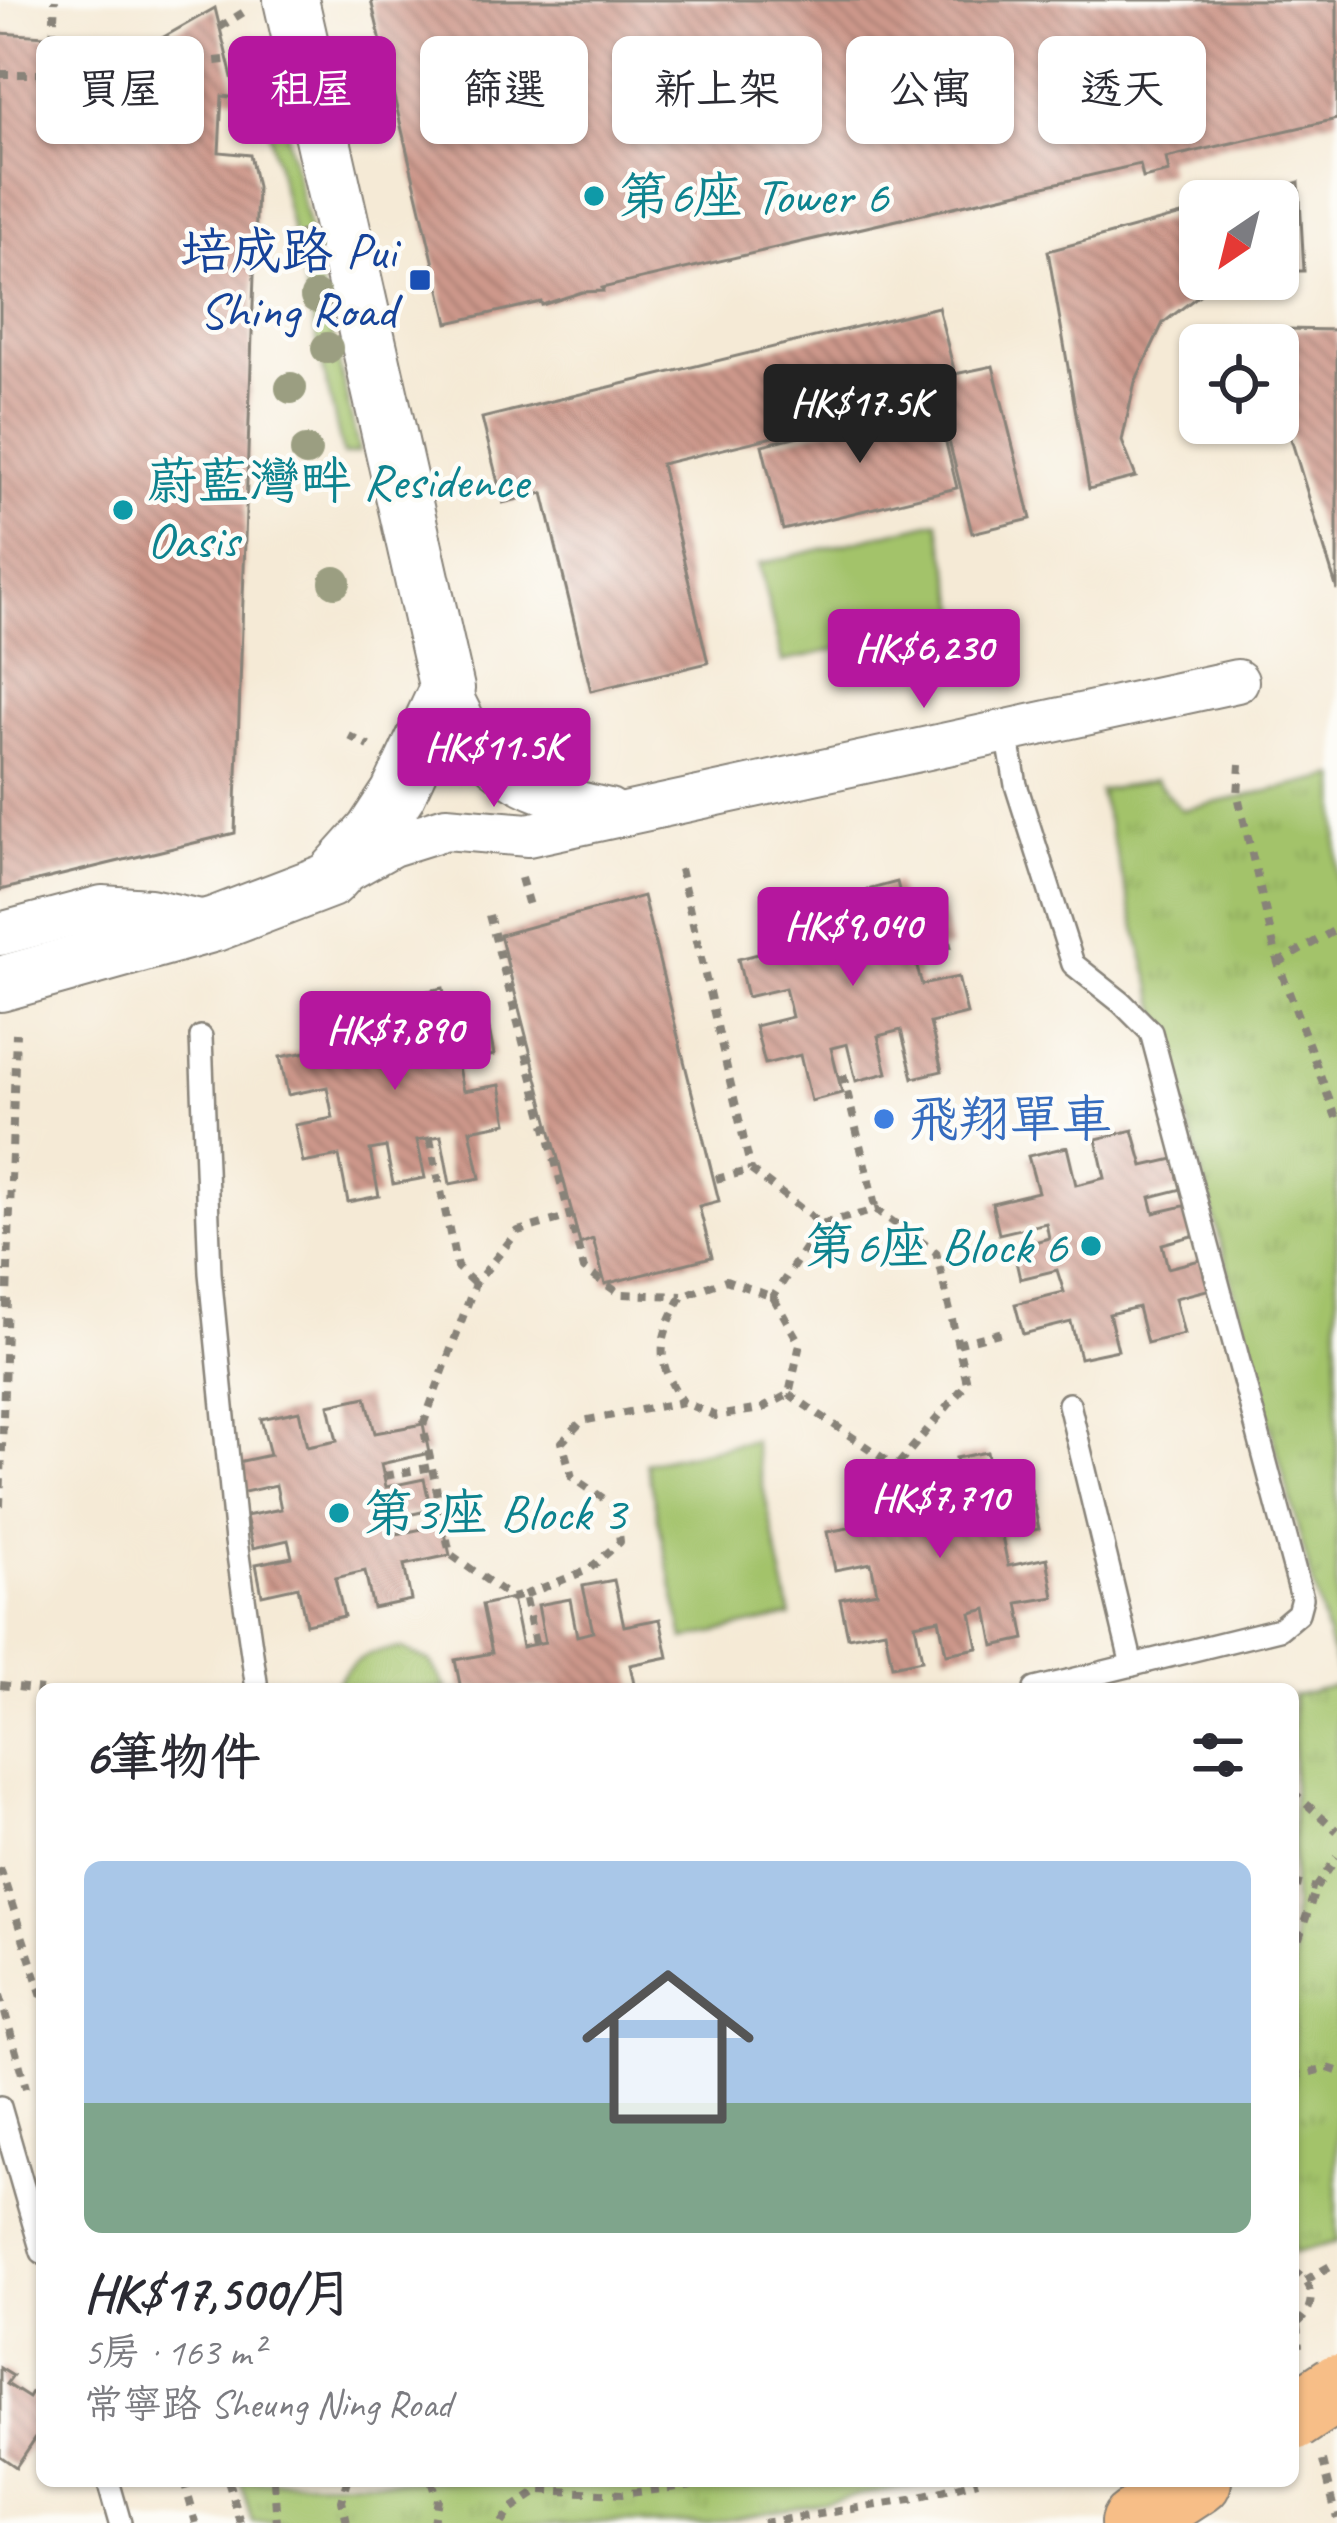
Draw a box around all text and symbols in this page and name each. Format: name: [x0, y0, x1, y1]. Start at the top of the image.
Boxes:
chip: 買屋: [36, 36, 204, 144]
chip: 租屋: [228, 36, 396, 144]
chip: 篩選: [420, 36, 588, 144]
chip: 新上架: [612, 36, 822, 144]
chip: 公寓: [846, 36, 1014, 144]
chip: 透天: [1038, 36, 1206, 144]
place label: 第6座 Tower 6: [618, 164, 890, 228]
north arrow: [1179, 180, 1299, 300]
map controls: [1179, 180, 1299, 444]
marker: 第6座 Tower 6: [581, 183, 607, 209]
place label: 培成路 Pui Shing Road: [180, 219, 403, 342]
marker: 培成路 Pui Shing Road: [407, 267, 433, 293]
button: locate: [1179, 324, 1299, 444]
pin: HK$17.5K: [736, 364, 984, 466]
text: HK$17.5K: [791, 378, 929, 427]
place label: 蔚藍灣畔 Residence Oasis: [147, 449, 531, 572]
marker: 蔚藍灣畔 Residence Oasis: [110, 497, 136, 523]
pin: HK$6,230: [800, 609, 1048, 711]
text: HK$6,230: [855, 623, 993, 672]
pin: HK$11.5K: [370, 708, 618, 810]
text: HK$11.5K: [424, 722, 564, 771]
pin: HK$9,040: [729, 887, 977, 989]
text: HK$9,040: [784, 901, 922, 950]
pin: HK$7,890: [271, 991, 519, 1093]
text: HK$7,890: [327, 1005, 463, 1054]
place label: 飛翔單車: [908, 1087, 1112, 1151]
marker: 飛翔單車: [871, 1106, 897, 1132]
place label: 第6座 Block 6: [804, 1214, 1069, 1278]
marker: 第6座 Block 6: [1078, 1233, 1104, 1259]
pin: HK$7,710: [816, 1459, 1064, 1561]
text: HK$7,710: [871, 1473, 1009, 1522]
place label: 第3座 Block 3: [363, 1481, 629, 1545]
marker: 第3座 Block 3: [326, 1500, 352, 1526]
icon: filters: [1185, 1722, 1251, 1788]
text: 6筆物件: [84, 1725, 261, 1789]
icon: home: [560, 1939, 776, 2155]
text: HK$17,500/月: [84, 2261, 354, 2325]
text: 5房 · 163 m²: [84, 2328, 263, 2377]
text: 常寧路 Sheung Ning Road: [84, 2380, 452, 2429]

